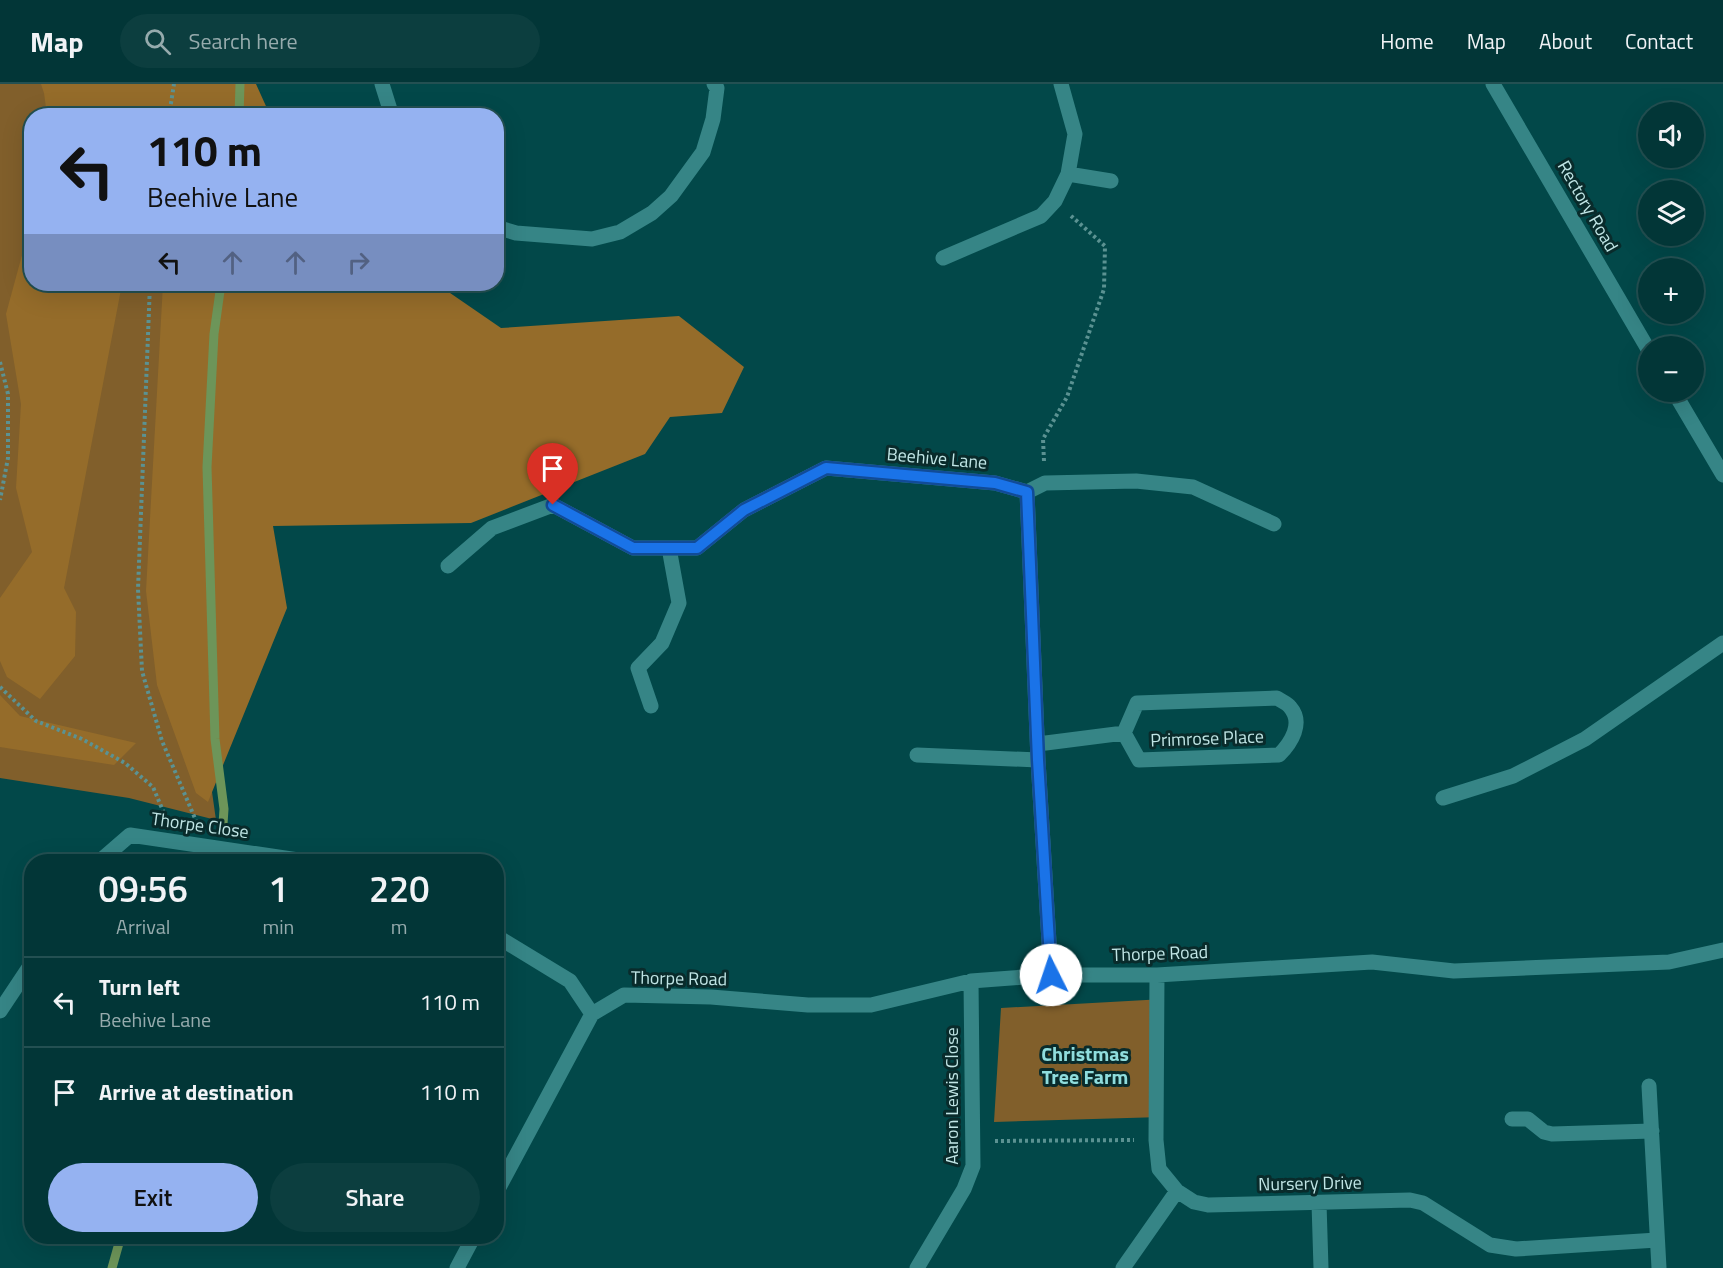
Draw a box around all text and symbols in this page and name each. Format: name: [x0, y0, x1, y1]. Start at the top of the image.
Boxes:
search box: [120, 14, 540, 68]
text: Map: [30, 20, 84, 63]
text: Search here: [189, 24, 298, 58]
icon: search: [141, 25, 174, 58]
text: Home: [1380, 25, 1434, 57]
text: Map: [1467, 25, 1506, 57]
text: About: [1539, 25, 1592, 57]
text: Contact: [1625, 25, 1693, 57]
map controls: [1638, 102, 1704, 402]
button: sound: [1638, 102, 1704, 168]
text: 110 m: [147, 118, 262, 182]
icon: left: [48, 132, 126, 210]
street label: Rectory Road: [1551, 155, 1625, 257]
text: Beehive Lane: [147, 176, 298, 217]
button: layers: [1638, 180, 1704, 246]
icon: left: [153, 246, 186, 279]
icon: ahead: [216, 246, 249, 279]
icon: ahead: [279, 246, 312, 279]
icon: right: [342, 246, 375, 279]
button: +: [1638, 258, 1704, 324]
button: −: [1638, 336, 1704, 402]
street label: Beehive Lane: [886, 440, 988, 476]
pin: [527, 443, 578, 505]
icon: arrive: [536, 452, 569, 485]
street label: Primrose Place: [1150, 723, 1264, 753]
street label: Thorpe Close: [149, 805, 251, 845]
text: 09:56: [99, 861, 188, 916]
text: 1: [268, 861, 288, 916]
text: 220: [369, 861, 429, 916]
text: Arrival: [116, 911, 170, 942]
text: min: [262, 911, 294, 942]
text: m: [391, 911, 407, 942]
street label: Thorpe Road: [1111, 938, 1209, 968]
position arrow: [1019, 943, 1083, 1007]
street label: Thorpe Road: [631, 964, 727, 992]
text: Turn left: [99, 970, 180, 1004]
text: 110 m: [420, 985, 480, 1019]
icon: left: [48, 986, 81, 1019]
text: Beehive Lane: [99, 1004, 211, 1035]
street label: Aaron Lewis Close: [938, 1027, 965, 1165]
district label: Christmas Tree Farm: [1041, 1038, 1129, 1092]
text: Arrive at destination: [99, 1075, 294, 1109]
text: 110 m: [420, 1075, 480, 1109]
icon: arrive: [48, 1076, 81, 1109]
button: Exit: [48, 1163, 258, 1232]
button: Share: [270, 1163, 480, 1232]
street label: Nursery Drive: [1258, 1169, 1362, 1197]

